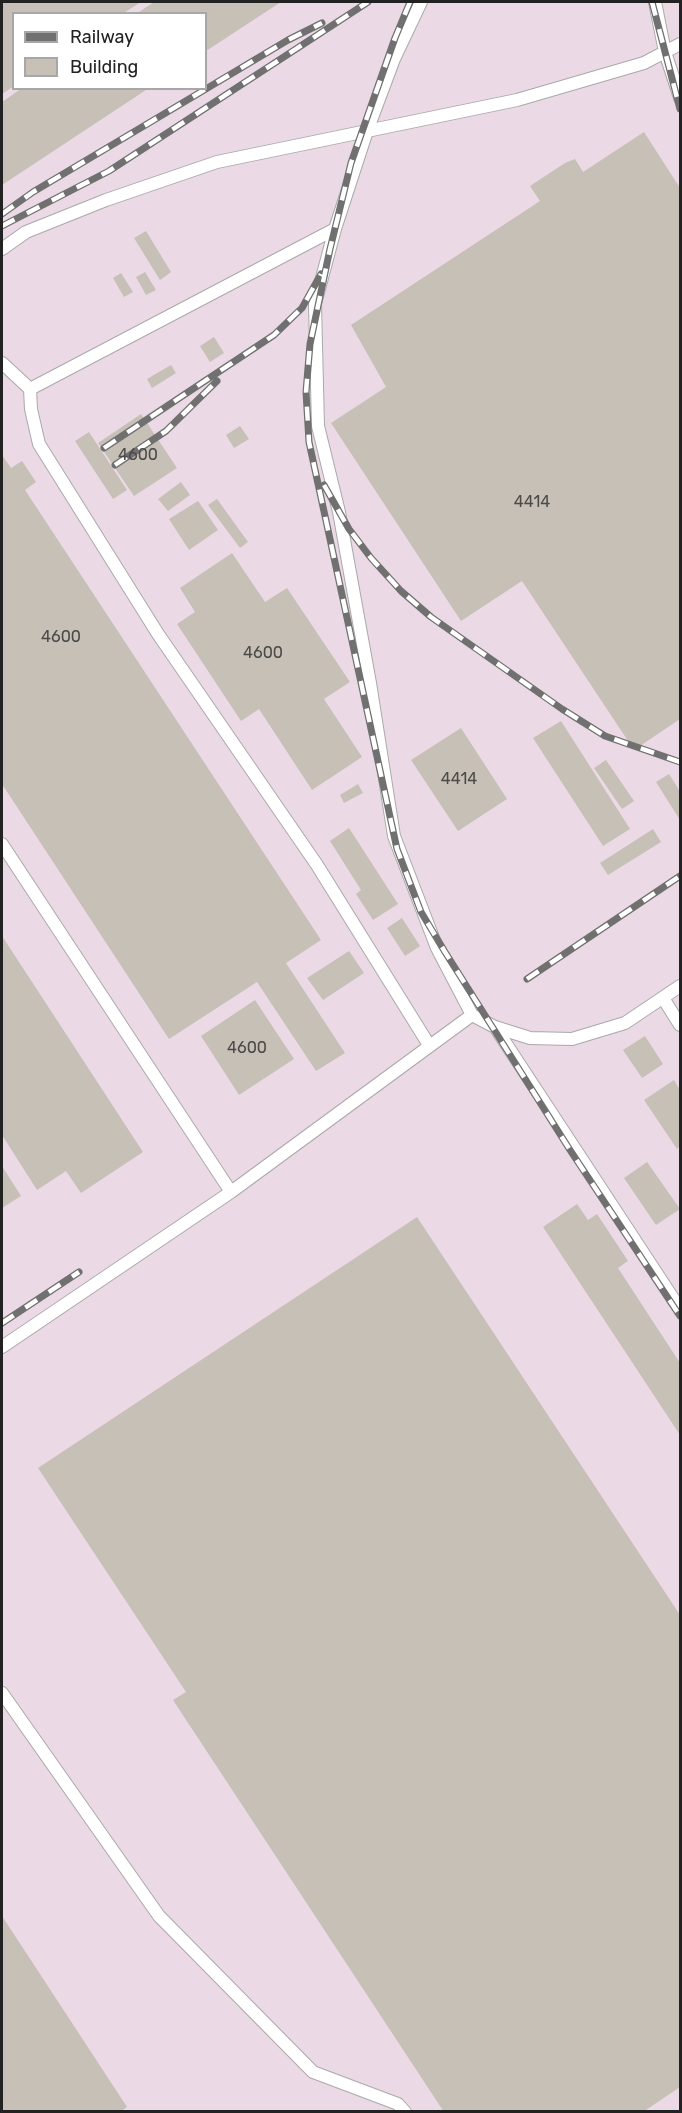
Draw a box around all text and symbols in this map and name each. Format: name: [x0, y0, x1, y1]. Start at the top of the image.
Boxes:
legend: [12, 12, 207, 90]
text: Railway: [70, 26, 134, 48]
text: Building: [70, 56, 138, 78]
house number: 4600: [118, 445, 158, 465]
house number: 4414: [514, 492, 550, 512]
house number: 4600: [41, 627, 81, 647]
house number: 4600: [243, 643, 283, 663]
house number: 4414: [441, 769, 477, 789]
house number: 4600: [227, 1038, 267, 1058]

